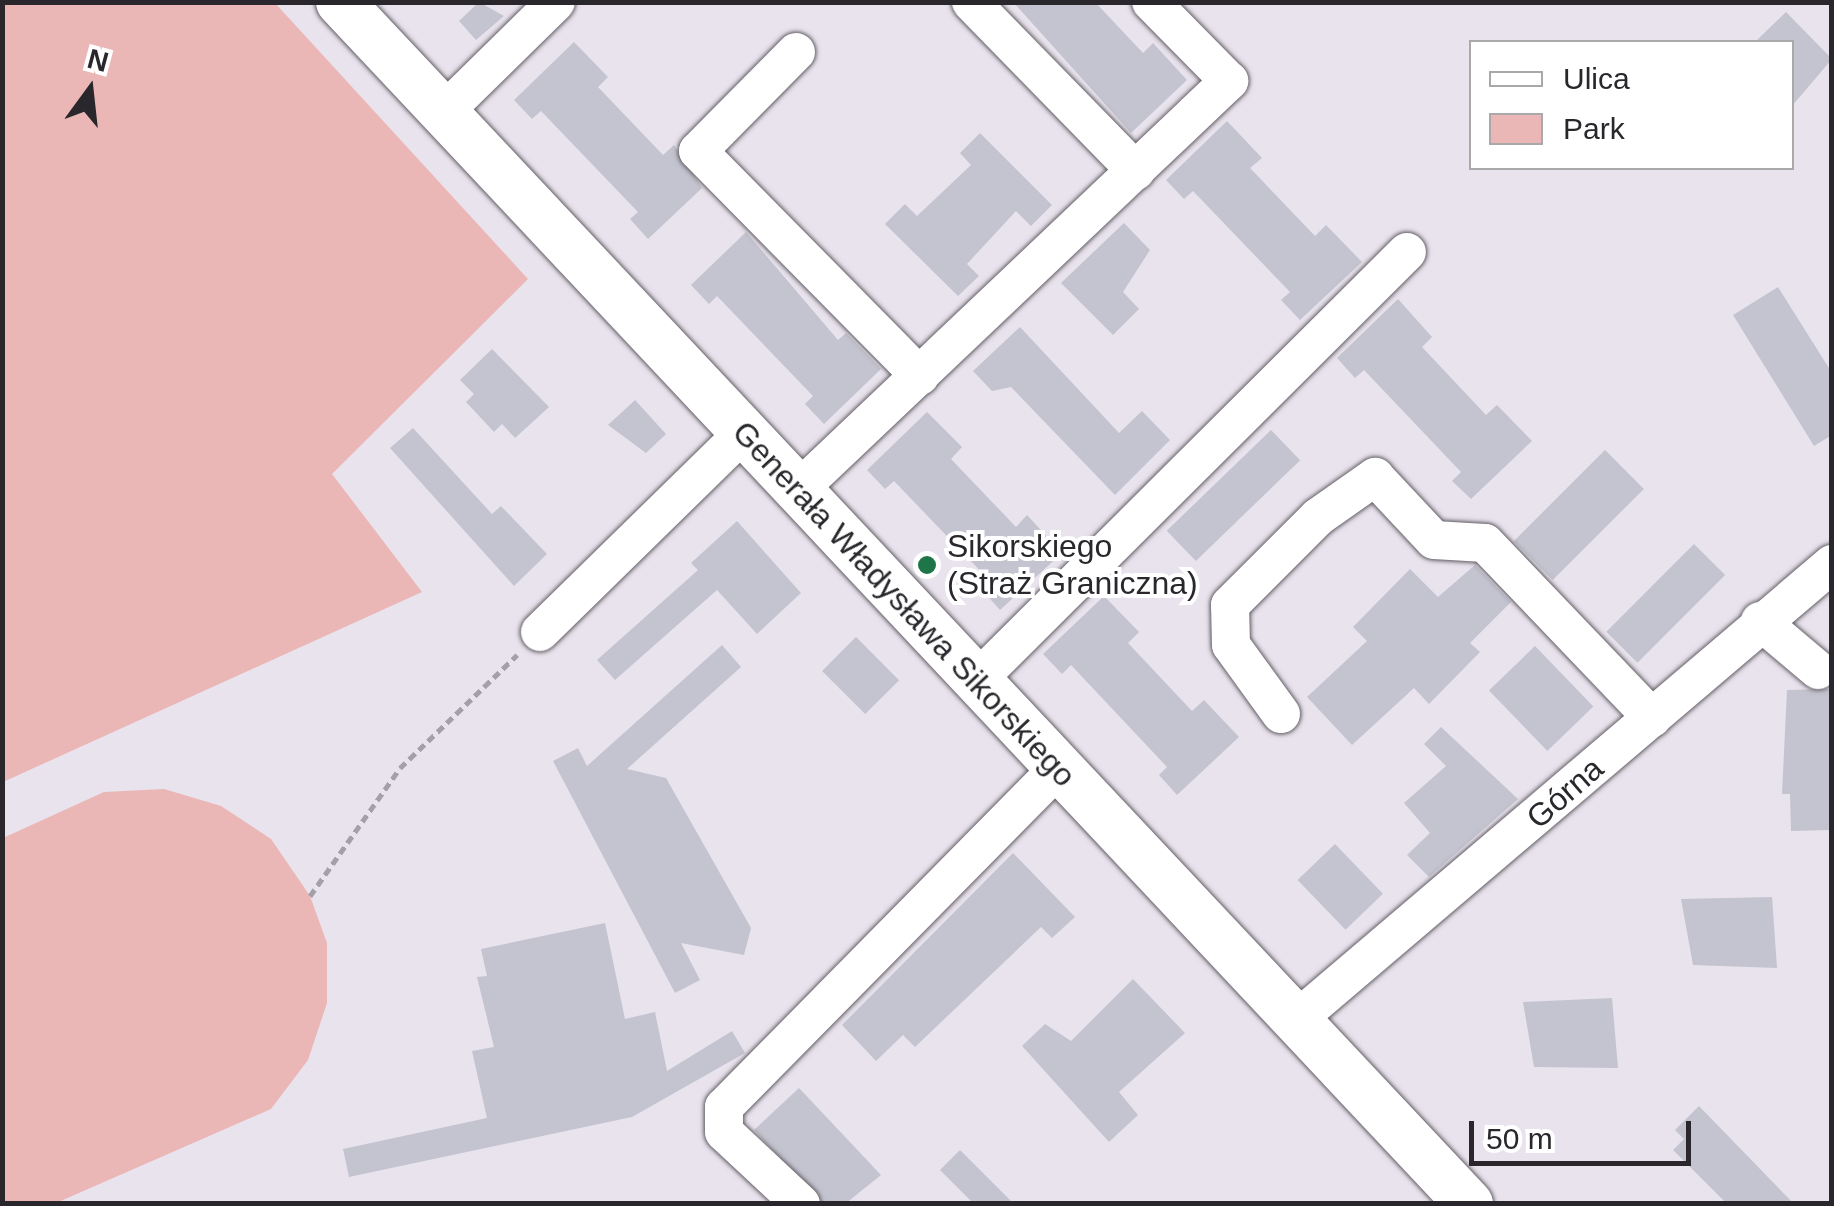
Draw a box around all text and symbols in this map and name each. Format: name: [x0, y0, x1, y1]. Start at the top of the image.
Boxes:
north arrow: [40, 40, 140, 140]
legend: [1469, 40, 1794, 170]
text: N: [84, 43, 112, 78]
text: Ulica: [1563, 62, 1630, 95]
text: Park: [1563, 112, 1625, 145]
street label: Generała Władysława Sikorskiego: [724, 413, 1084, 795]
place label: Sikorskiego (Straż Graniczna): [947, 528, 1198, 603]
marker: Sikorskiego (Straż Graniczna): [916, 554, 938, 576]
street label: Górna: [1519, 749, 1611, 837]
scale bar: [1474, 1101, 1696, 1163]
text: 50 m: [1486, 1122, 1553, 1155]

